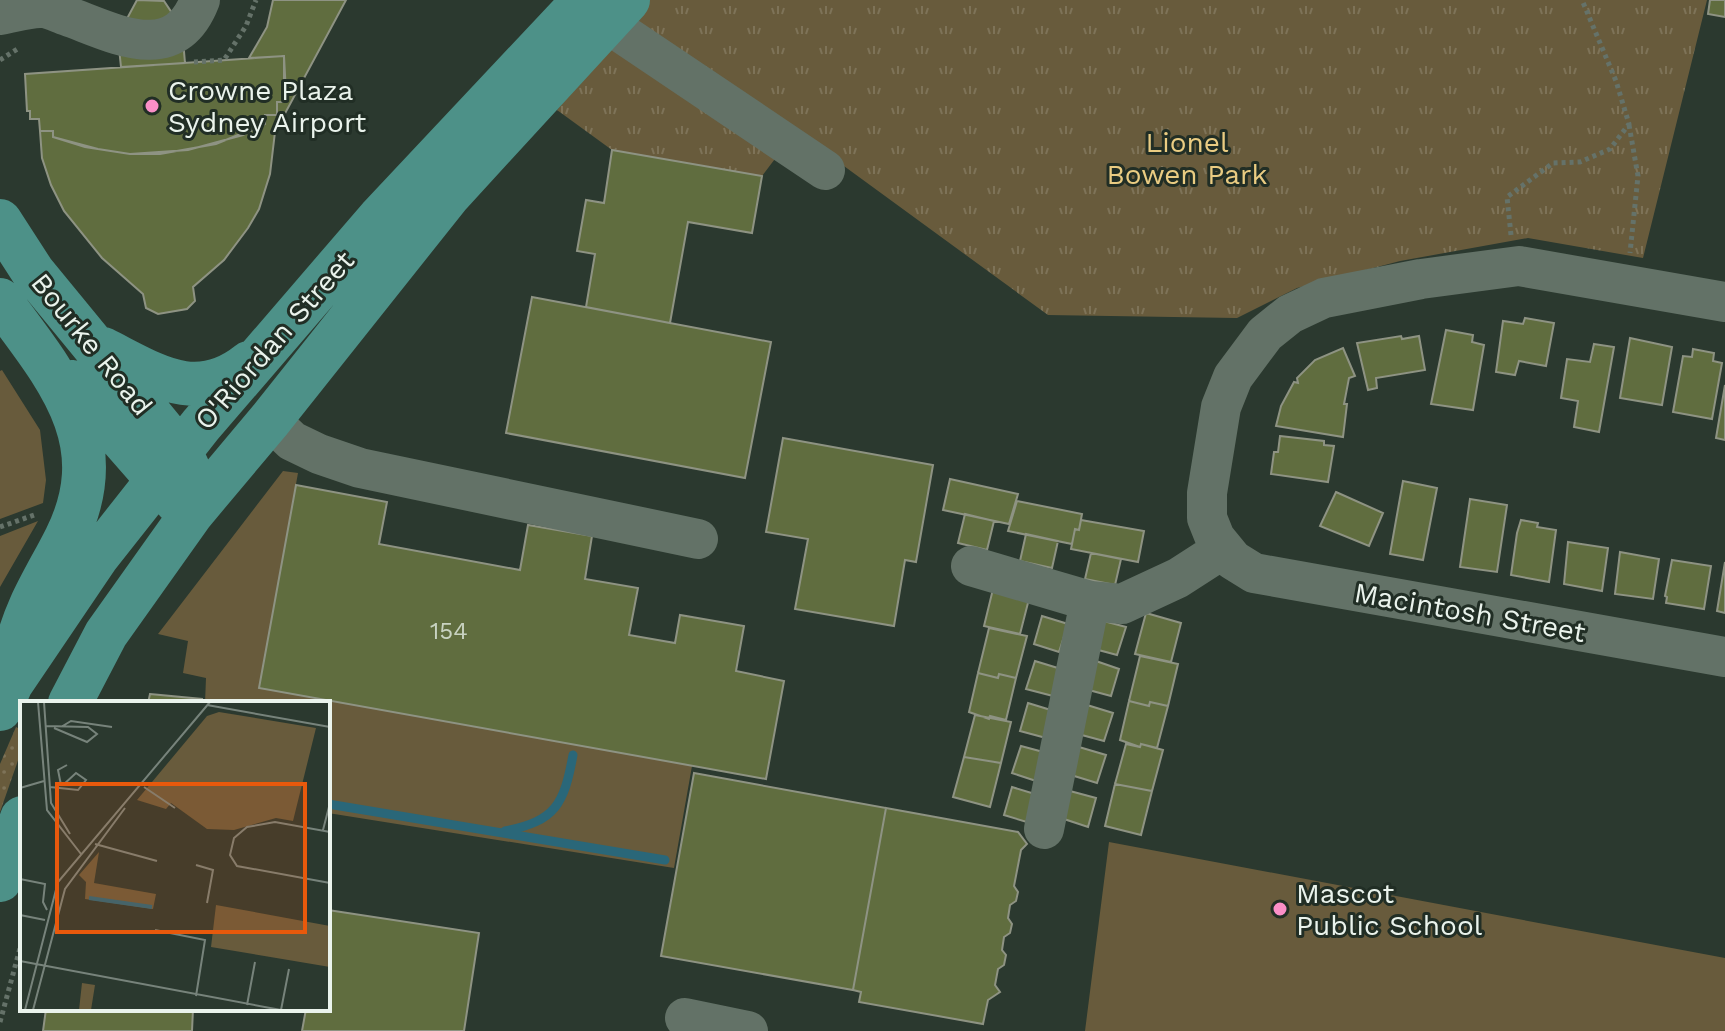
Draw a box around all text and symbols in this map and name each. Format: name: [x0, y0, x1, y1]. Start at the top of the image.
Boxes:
place label: Crowne Plaza Sydney Airport: [168, 74, 367, 139]
marker: Crowne Plaza Sydney Airport: [143, 97, 161, 115]
park label: Lionel Bowen Park: [1107, 126, 1268, 191]
street label: O'Riordan Street: [188, 244, 361, 436]
street label: Bourke Road: [24, 267, 159, 422]
street label: Macintosh Street: [1352, 576, 1588, 649]
house number: 154: [430, 617, 468, 645]
inset map: [20, 701, 330, 1011]
place label: Mascot Public School: [1296, 877, 1483, 942]
marker: Mascot Public School: [1271, 900, 1289, 918]

